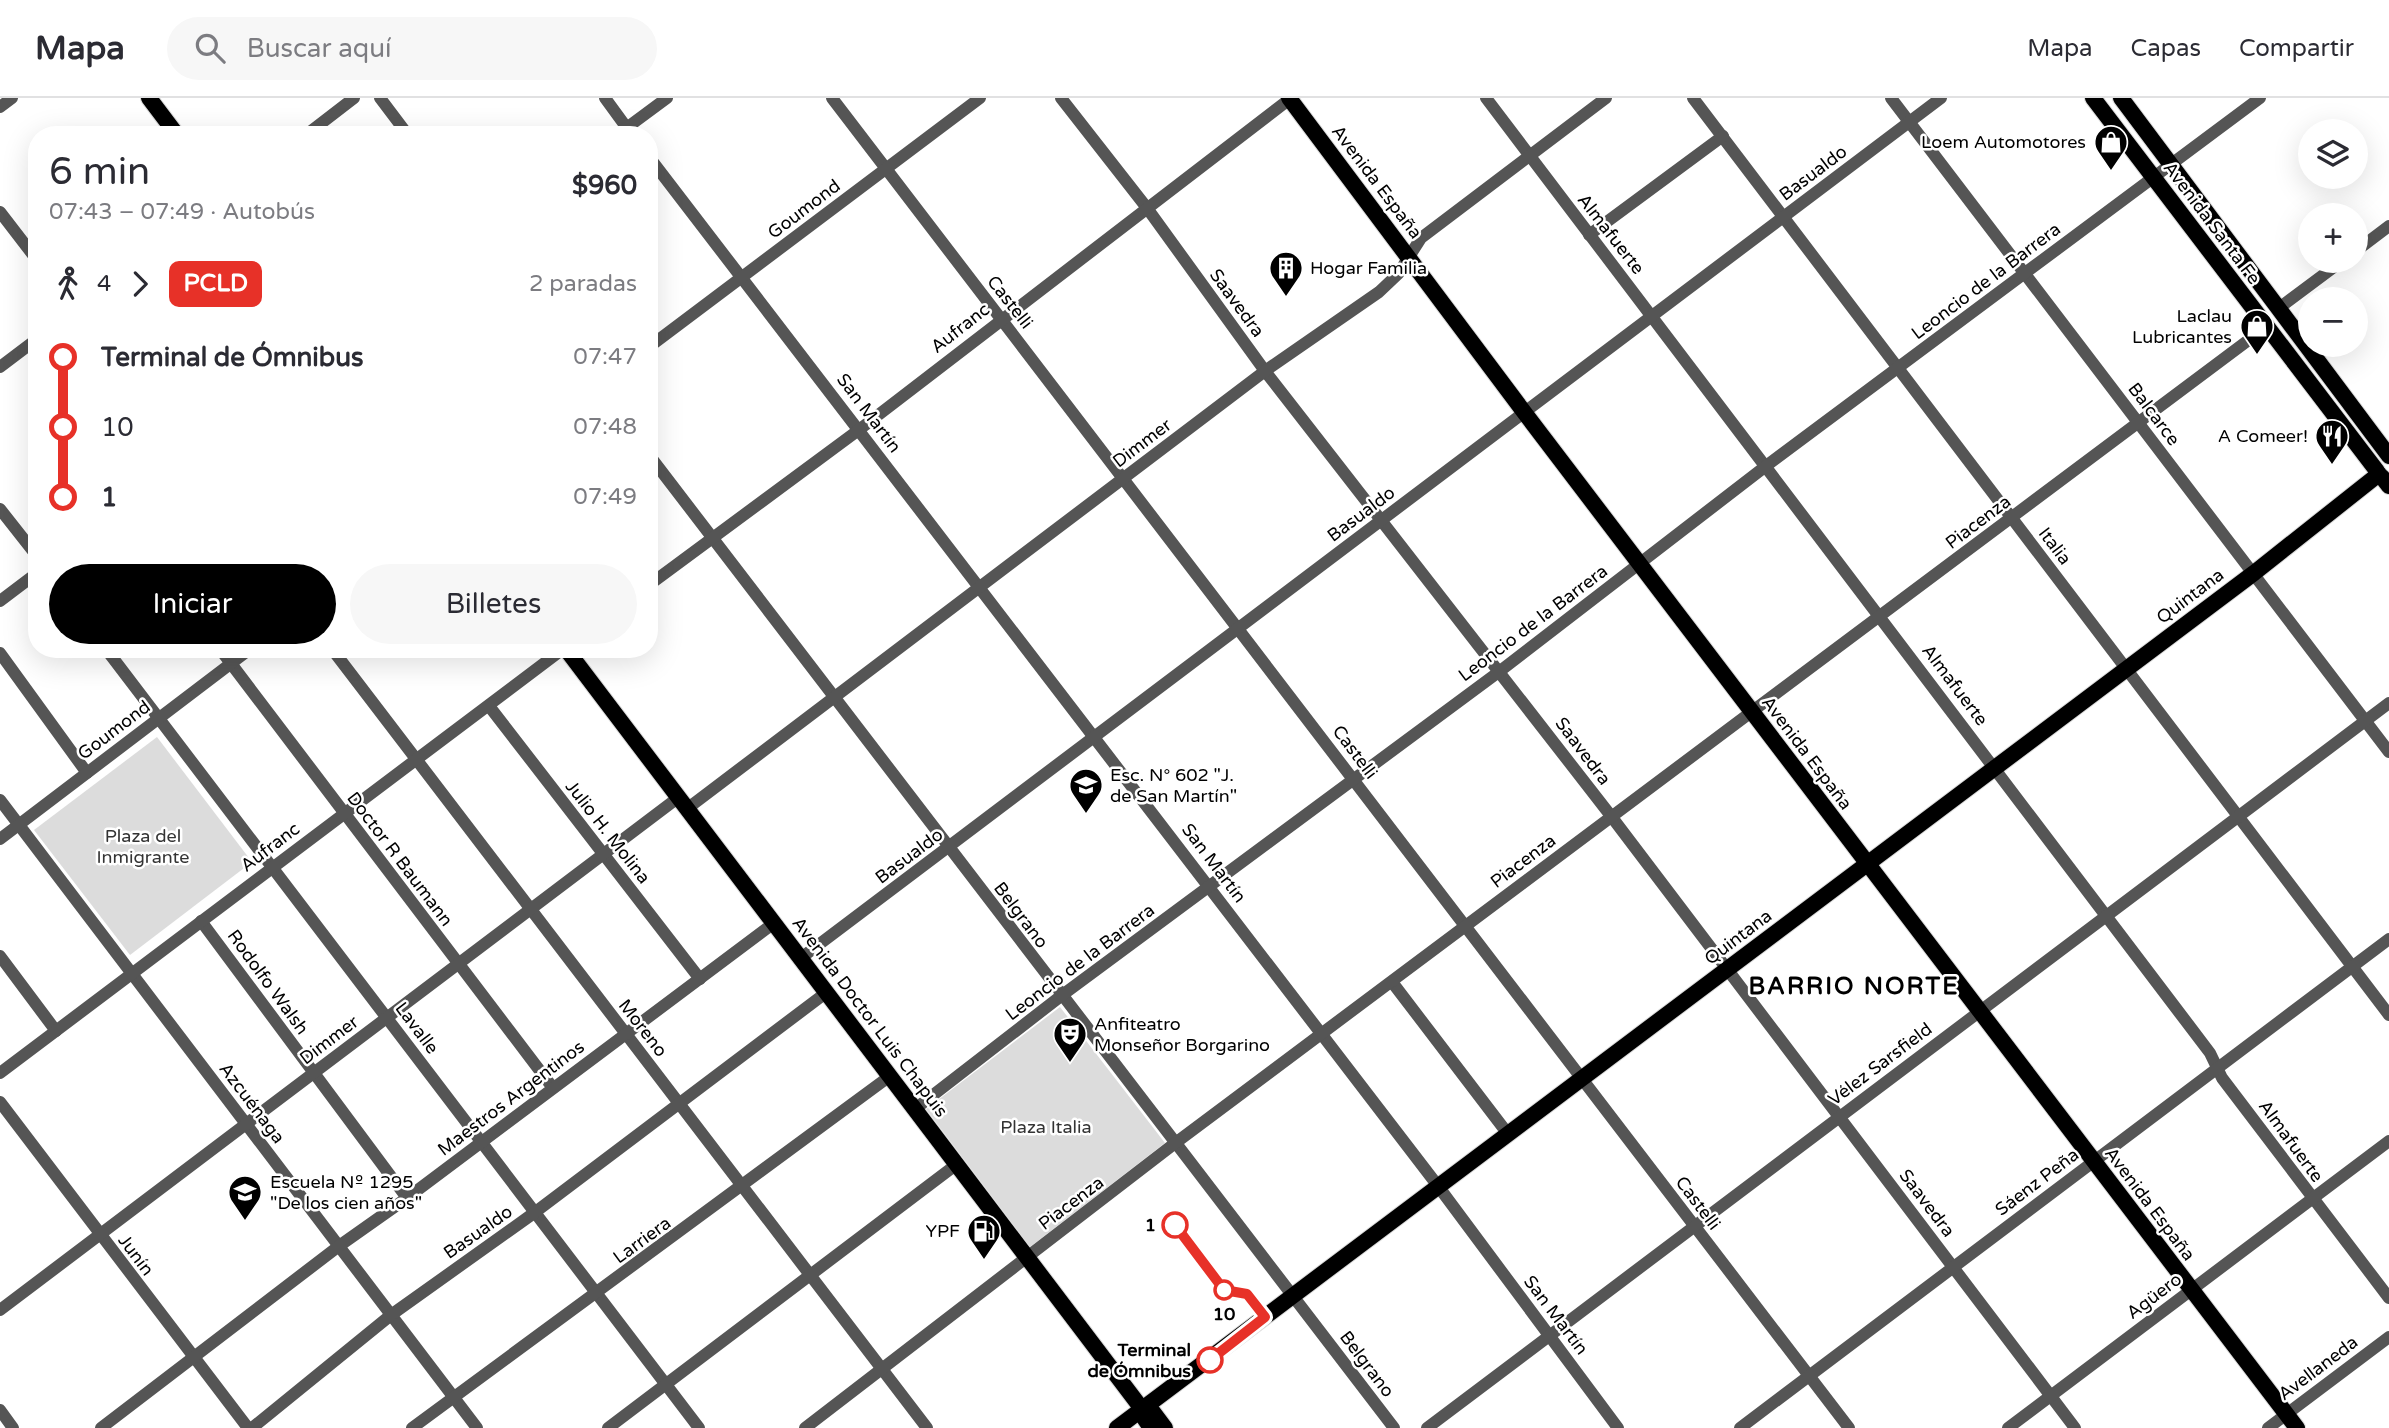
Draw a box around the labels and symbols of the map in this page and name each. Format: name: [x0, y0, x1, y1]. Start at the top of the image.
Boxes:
street label: Avenida España: [1327, 121, 1427, 243]
shop icon: Loem Automotores: [2092, 123, 2130, 172]
place label: Loem Automotores: [1921, 131, 2086, 153]
street label: Basualdo: [1775, 140, 1851, 206]
street label: Avenida Santa Fe: [2159, 157, 2265, 289]
street label: Goumond: [763, 175, 845, 243]
street label: Almafuerte: [1573, 189, 1649, 279]
street label: Leoncio de la Barrera: [1907, 218, 2065, 344]
building icon: Hogar Familia: [1267, 249, 1305, 298]
place label: Hogar Familia: [1310, 257, 1427, 279]
street label: Saavedra: [1205, 265, 1269, 341]
street label: Castelli: [982, 271, 1038, 333]
street label: Aufranc: [926, 298, 994, 358]
place label: Laclau Lubricantes: [2132, 305, 2232, 348]
shop icon: Laclau Lubricantes: [2238, 307, 2276, 356]
street label: San Martín: [832, 369, 906, 457]
street label: Balcarce: [2123, 378, 2185, 450]
street label: Dimmer: [1108, 414, 1176, 472]
restaurant icon: A Comeer!: [2313, 417, 2351, 466]
place label: A Comeer!: [2218, 425, 2308, 447]
street label: Basualdo: [1323, 481, 1399, 547]
street label: Piacenza: [1941, 490, 2015, 554]
street label: Italia: [2034, 523, 2076, 569]
street label: Leoncio de la Barrera: [1454, 560, 1612, 686]
street label: Quintana: [2152, 564, 2228, 628]
street label: Almafuerte: [1917, 640, 1993, 730]
street label: Avenida España: [1757, 692, 1857, 814]
street label: Goumond: [73, 696, 155, 764]
street label: Saavedra: [1550, 713, 1616, 789]
street label: Castelli: [1328, 721, 1382, 783]
place label: Esc. N° 602 "J. de San Martín": [1110, 764, 1237, 807]
school or university icon: Esc. N° 602 "J. de San Martín": [1067, 766, 1105, 815]
street label: Julio H. Molina: [561, 776, 655, 888]
street label: Doctor R Baumann: [342, 787, 458, 931]
street label: Aufranc: [236, 818, 304, 876]
street label: San Martín: [1177, 819, 1251, 907]
street label: Basualdo: [871, 823, 947, 889]
park label: Plaza del Inmigrante: [97, 825, 189, 868]
street label: Piacenza: [1486, 829, 1560, 893]
street label: Belgrano: [989, 878, 1053, 953]
street label: Leoncio de la Barrera: [1001, 899, 1159, 1025]
street label: Quintana: [1700, 905, 1776, 969]
street label: Avenida Doctor Luis Chapuis: [787, 912, 953, 1122]
street label: Rodolfo Walsh: [223, 925, 313, 1039]
district label: BARRIO NORTE: [1748, 972, 1960, 1001]
street label: Moreno: [614, 995, 672, 1061]
street label: Lavalle: [390, 998, 444, 1058]
street label: Dimmer: [295, 1011, 363, 1069]
place label: Anfiteatro Monseñor Borgarino: [1094, 1013, 1270, 1056]
theatre icon: Anfiteatro Monseñor Borgarino: [1051, 1015, 1089, 1064]
street label: Vélez Sarsfield: [1824, 1018, 1936, 1110]
street label: Maestros Argentinos: [433, 1036, 589, 1160]
street label: Azcuénaga: [214, 1058, 290, 1148]
street label: Almafuerte: [2254, 1096, 2328, 1186]
park label: Plaza Italia: [1000, 1116, 1092, 1138]
street label: Sáenz Peña: [1991, 1143, 2083, 1221]
street label: Avenida España: [2100, 1143, 2200, 1265]
street label: Saavedra: [1894, 1165, 1960, 1241]
place label: Escuela Nº 1295 "De los cien años": [270, 1171, 422, 1214]
street label: Piacenza: [1034, 1171, 1108, 1235]
street label: Castelli: [1671, 1172, 1725, 1234]
school or university icon: Escuela Nº 1295 "De los cien años": [226, 1173, 264, 1222]
street label: Basualdo: [439, 1200, 517, 1264]
street label: Larriera: [609, 1212, 675, 1268]
fuel station icon: YPF: [965, 1212, 1003, 1261]
marker: 1: [1162, 1212, 1188, 1238]
place label: 1: [1145, 1214, 1156, 1236]
place label: YPF: [925, 1220, 960, 1242]
street label: Junín: [113, 1230, 159, 1280]
street label: Agüero: [2122, 1268, 2186, 1324]
street label: San Martín: [1519, 1271, 1593, 1359]
marker: 10: [1214, 1280, 1234, 1300]
place label: 10: [1213, 1303, 1235, 1325]
street label: Belgrano: [1335, 1327, 1399, 1402]
street label: Avellaneda: [2274, 1331, 2362, 1405]
place label: Terminal de Ómnibus: [1087, 1339, 1191, 1382]
marker: Terminal de Ómnibus: [1197, 1347, 1223, 1373]

